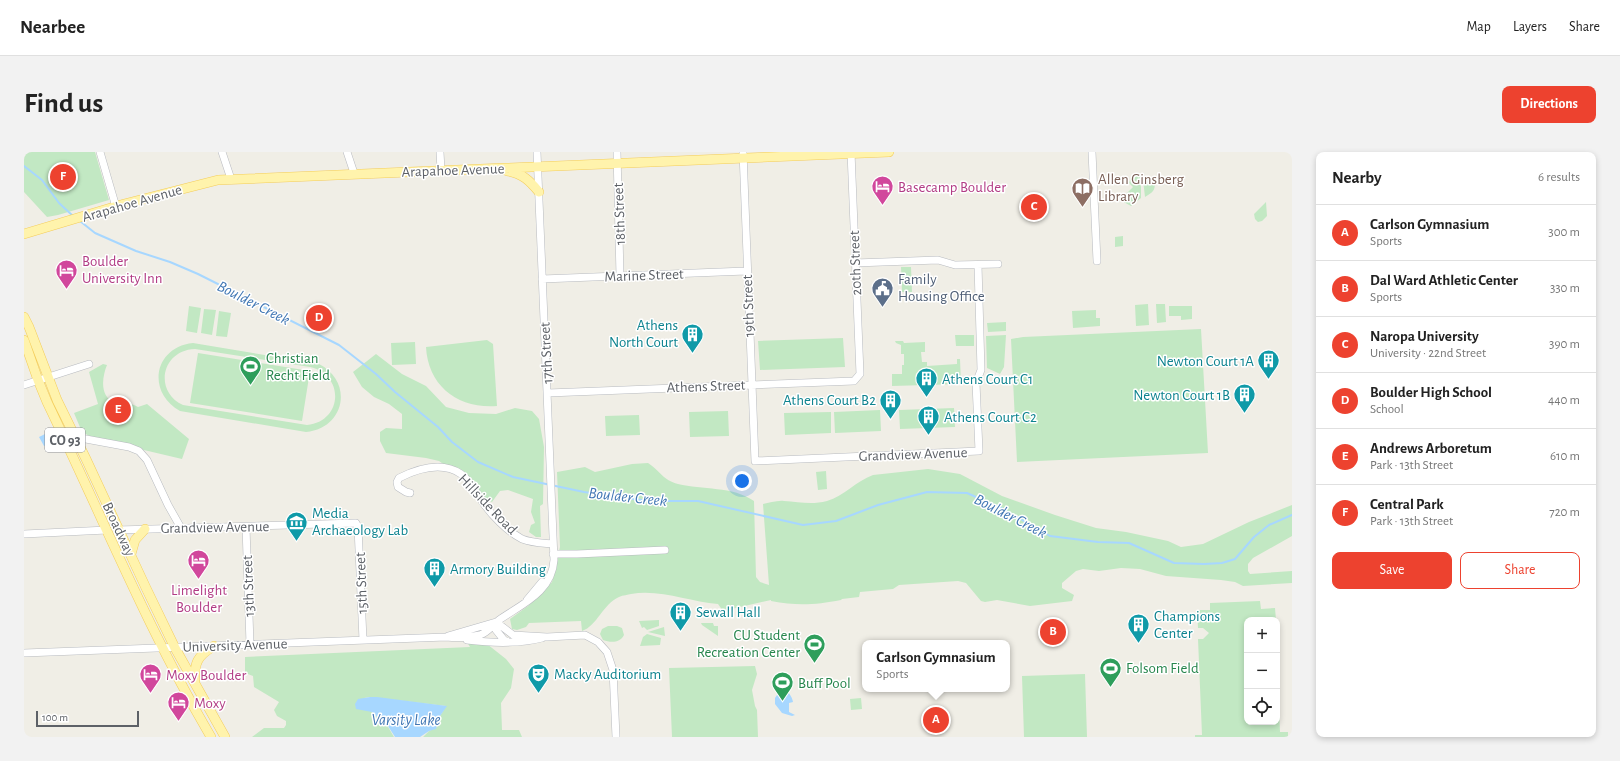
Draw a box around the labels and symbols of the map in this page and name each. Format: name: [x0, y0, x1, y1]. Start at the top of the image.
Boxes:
street label: Arapahoe Avenue: [401, 161, 505, 180]
pin: F: [50, 162, 76, 192]
place label: Allen Ginsberg Library: [1098, 172, 1185, 204]
hotel icon: Basecamp Boulder: [870, 174, 896, 207]
library icon: Allen Ginsberg Library: [1069, 175, 1095, 208]
place label: Basecamp Boulder: [898, 180, 1006, 195]
street label: Arapahoe Avenue: [81, 182, 184, 225]
street label: 18th Street: [611, 182, 628, 246]
pin: C: [1021, 192, 1047, 222]
street label: 20th Street: [847, 230, 864, 296]
place label: Boulder University Inn: [82, 254, 162, 286]
hotel icon: Boulder University Inn: [54, 257, 80, 290]
street label: Marine Street: [604, 267, 684, 284]
place label: Family Housing Office: [898, 272, 985, 304]
street label: 19th Street: [740, 274, 757, 338]
public building icon: Family Housing Office: [870, 275, 896, 308]
water label: Boulder Creek: [215, 278, 292, 328]
pin: D: [306, 303, 332, 333]
place label: Athens North Court: [609, 318, 678, 350]
building icon: Athens North Court: [680, 321, 706, 354]
street label: 17th Street: [537, 322, 556, 384]
building icon: Newton Court 1A: [1256, 348, 1282, 381]
place label: Christian Recht Field: [266, 351, 330, 383]
sports icon: Christian Recht Field: [237, 354, 263, 387]
place label: Newton Court 1A: [1157, 354, 1254, 369]
building icon: Athens Court C1: [913, 366, 939, 399]
place label: Athens Court C1: [942, 372, 1033, 387]
street label: Athens Street: [666, 378, 746, 395]
building icon: Newton Court 1B: [1232, 382, 1258, 415]
building icon: Athens Court B2: [878, 387, 904, 420]
place label: Newton Court 1B: [1133, 388, 1230, 403]
place label: Athens Court B2: [783, 393, 876, 408]
pin: E: [105, 395, 131, 425]
building icon: Athens Court C2: [915, 404, 941, 437]
place label: Athens Court C2: [944, 410, 1037, 425]
road number: CO 93: [45, 428, 85, 452]
street label: Grandview Avenue: [858, 445, 968, 464]
street label: Hillside Road: [455, 471, 520, 538]
your location: [732, 471, 752, 491]
water label: Boulder Creek: [588, 485, 668, 509]
water label: Boulder Creek: [972, 491, 1049, 541]
street label: Broadway: [100, 500, 138, 559]
place label: Media Archaeology Lab: [312, 506, 409, 538]
museum icon: Media Archaeology Lab: [283, 509, 309, 542]
street label: Grandview Avenue: [160, 519, 270, 536]
hotel icon: Limelight Boulder: [186, 548, 212, 581]
street label: 15th Street: [353, 552, 370, 614]
street label: 13th Street: [240, 555, 257, 617]
building icon: Armory Building: [421, 556, 447, 589]
place label: Armory Building: [450, 562, 547, 577]
place label: Limelight Boulder: [171, 583, 227, 615]
building icon: Sewall Hall: [668, 599, 694, 632]
place label: Sewall Hall: [696, 605, 761, 620]
place label: Champions Center: [1154, 609, 1220, 641]
building icon: Champions Center: [1126, 612, 1152, 645]
pin: B: [1040, 617, 1066, 647]
place label: CU Student Recreation Center: [697, 628, 800, 660]
sports icon: CU Student Recreation Center: [802, 631, 828, 664]
street label: University Avenue: [182, 636, 288, 655]
sports icon: Folsom Field: [1097, 655, 1123, 688]
theatre icon: Macky Auditorium: [525, 661, 551, 694]
place label: Folsom Field: [1126, 661, 1199, 676]
hotel icon: Moxy Boulder: [137, 662, 163, 695]
place label: Macky Auditorium: [554, 667, 661, 682]
place label: Moxy Boulder: [166, 668, 246, 683]
sports icon: Buff Pool: [770, 670, 796, 703]
place label: Buff Pool: [798, 676, 851, 691]
hotel icon: Moxy: [165, 690, 191, 723]
place label: Moxy: [194, 696, 226, 711]
pin: A: [923, 705, 949, 735]
scale bar: [36, 709, 139, 728]
water label: Varsity Lake: [371, 712, 441, 728]

